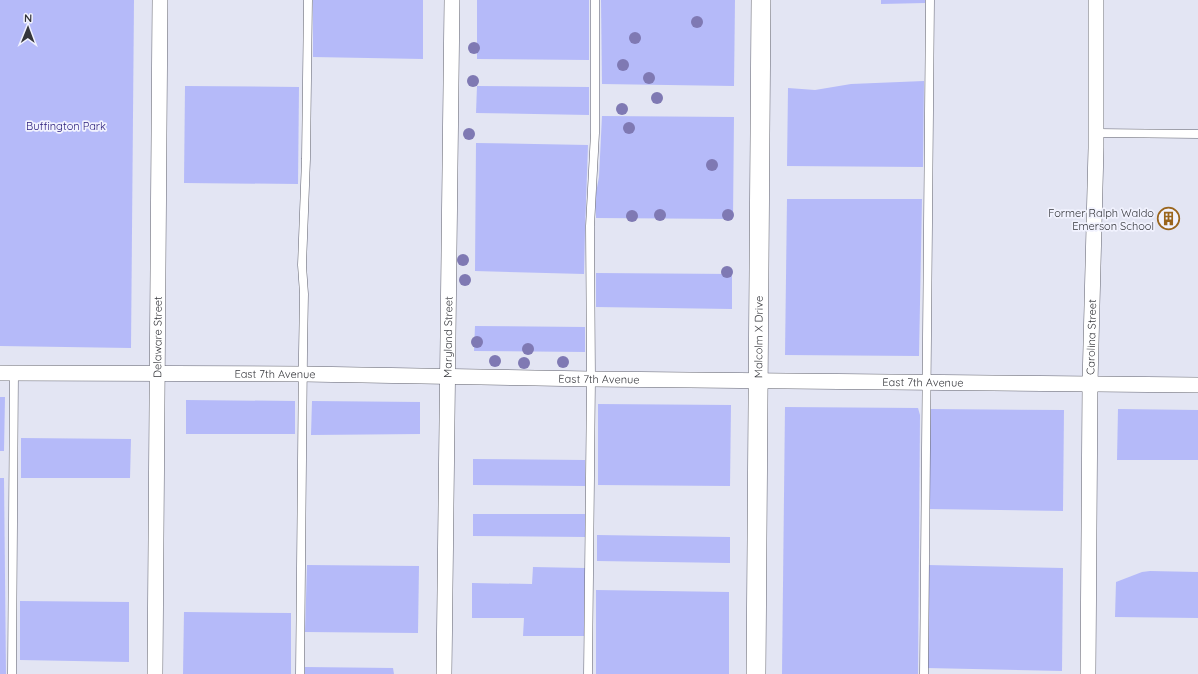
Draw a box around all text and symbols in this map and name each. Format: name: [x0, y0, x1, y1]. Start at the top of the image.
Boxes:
north arrow: [8, 8, 48, 48]
text: N: [24, 11, 32, 25]
park label: Buffington Park: [26, 119, 106, 133]
place label: Former Ralph Waldo Emerson School: [1048, 206, 1154, 233]
building icon: Former Ralph Waldo Emerson School: [1156, 206, 1182, 232]
street label: Delaware Street: [150, 296, 165, 378]
street label: Maryland Street: [441, 296, 455, 378]
street label: Malcolm X Drive: [751, 296, 766, 378]
street label: Carolina Street: [1083, 299, 1099, 375]
street label: East 7th Avenue: [234, 367, 316, 381]
street label: East 7th Avenue: [558, 371, 640, 386]
street label: East 7th Avenue: [882, 375, 964, 390]

